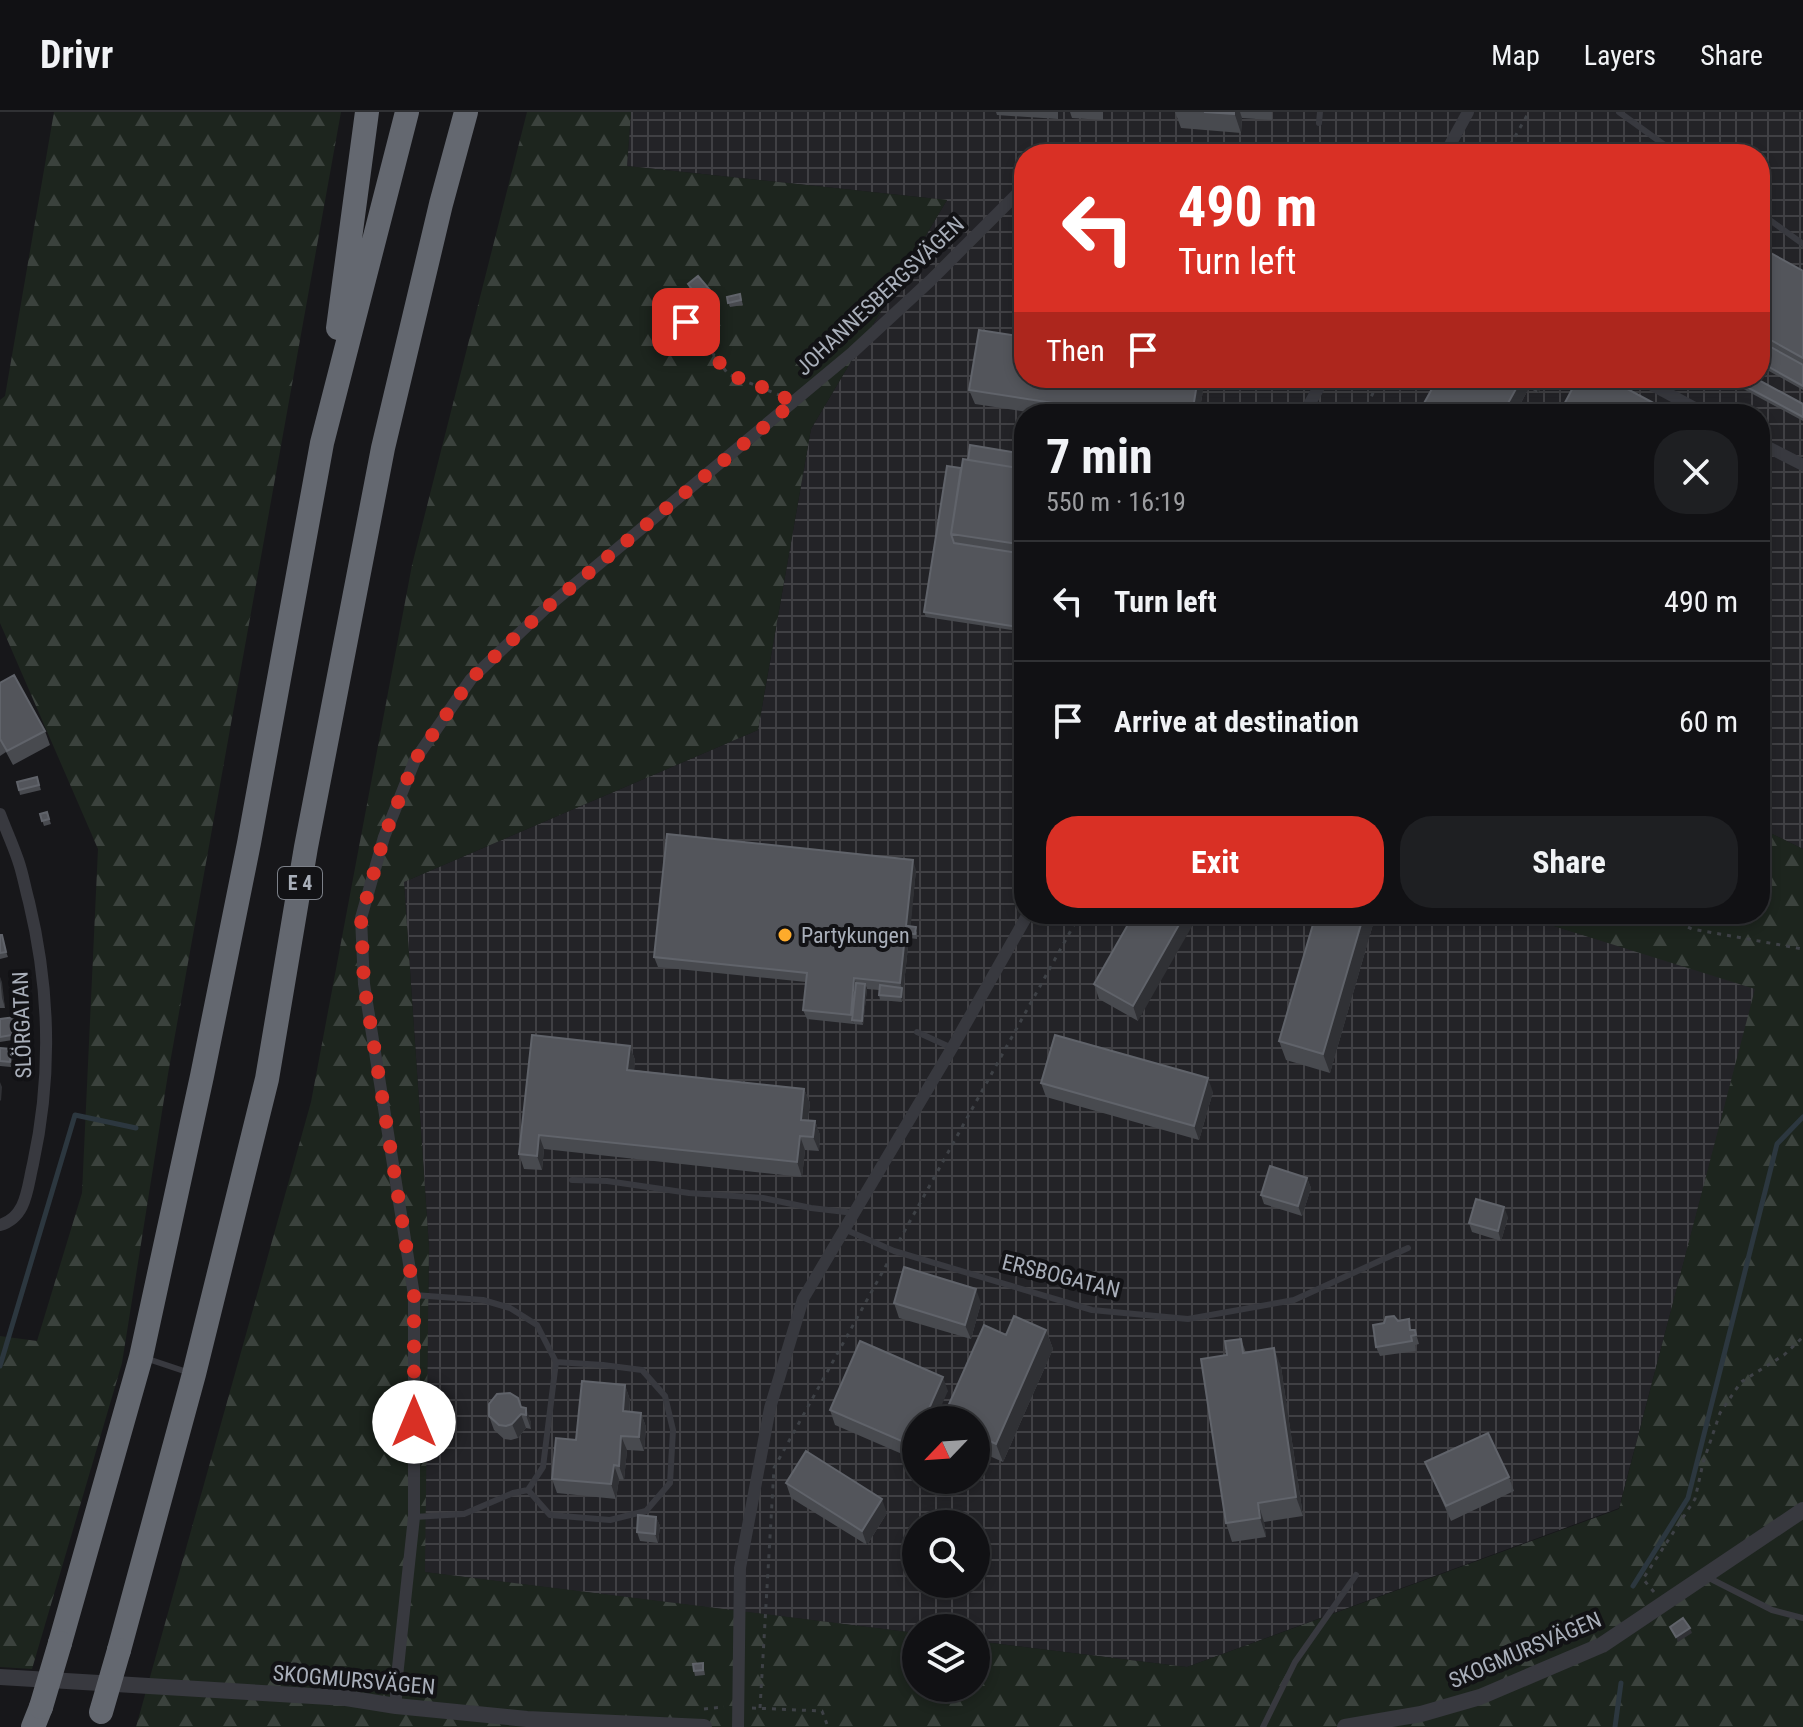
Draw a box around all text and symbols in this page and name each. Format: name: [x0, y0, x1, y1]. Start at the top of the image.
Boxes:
text: Drivr: [40, 33, 113, 77]
text: Map: [1491, 39, 1540, 72]
text: Layers: [1584, 39, 1656, 72]
text: Share: [1700, 39, 1763, 72]
text: 490 m: [1178, 174, 1317, 240]
icon: left: [1046, 176, 1150, 280]
street label: JOHANNESBERGSVÄGEN: [791, 212, 969, 380]
text: Turn left: [1178, 241, 1296, 283]
pin: [652, 288, 720, 356]
icon: arrive: [664, 300, 708, 344]
icon: arrive: [1121, 328, 1165, 372]
text: Then: [1046, 333, 1105, 368]
text: 7 min: [1046, 428, 1153, 485]
button: close: [1654, 430, 1738, 514]
text: 550 m · 16:19: [1046, 487, 1186, 517]
icon: left: [1046, 579, 1090, 623]
text: Turn left: [1114, 584, 1217, 619]
text: 490 m: [1664, 584, 1738, 619]
icon: arrive: [1046, 699, 1090, 743]
text: Arrive at destination: [1114, 704, 1359, 739]
text: 60 m: [1679, 704, 1738, 739]
button: Exit: [1046, 816, 1384, 908]
button: Share: [1400, 816, 1738, 908]
road number: E 4: [278, 867, 322, 899]
place label: Partykungen: [801, 923, 910, 948]
marker: Partykungen: [776, 926, 794, 944]
street label: SLÖRGATAN: [8, 971, 36, 1079]
street label: ERSBOGATAN: [1000, 1249, 1122, 1303]
position arrow: [372, 1380, 456, 1464]
north arrow: [902, 1406, 990, 1494]
map controls: [902, 1406, 990, 1702]
button: search: [902, 1510, 990, 1598]
street label: SKOGMURSVÄGEN: [1445, 1607, 1605, 1693]
button: layers: [902, 1614, 990, 1702]
street label: SKOGMURSVÄGEN: [272, 1660, 436, 1700]

